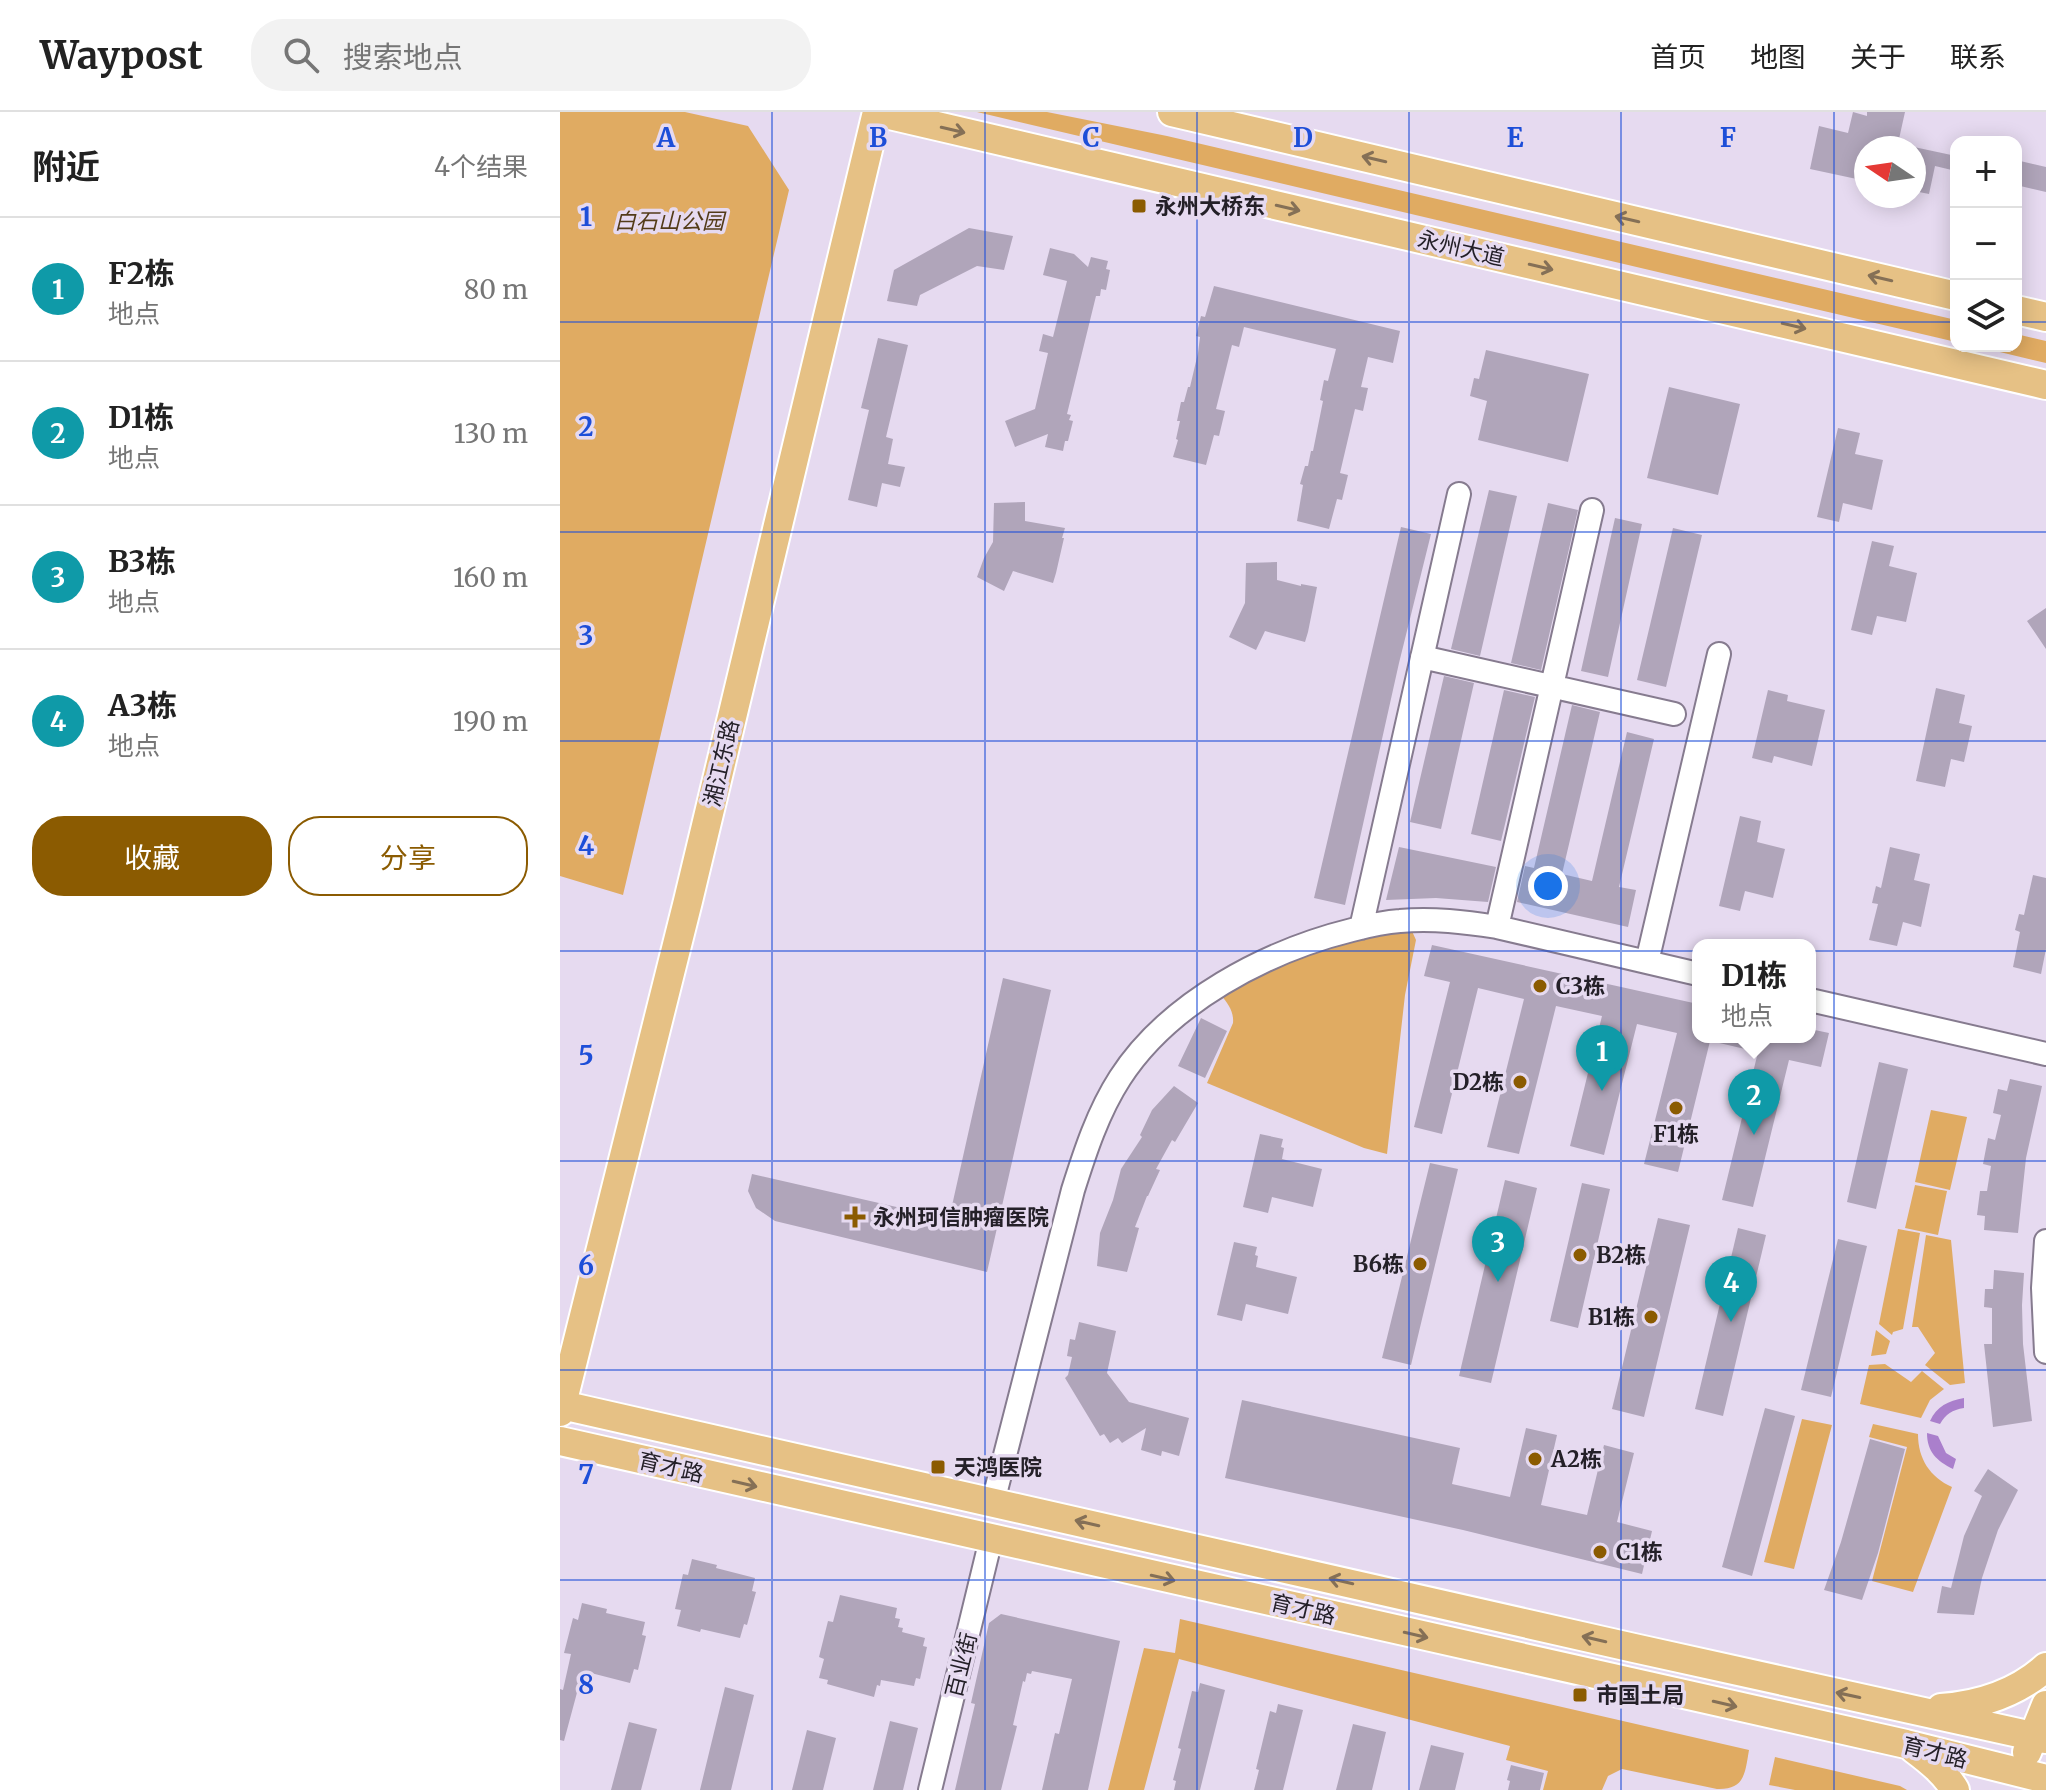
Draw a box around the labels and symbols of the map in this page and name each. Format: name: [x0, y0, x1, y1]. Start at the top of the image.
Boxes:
text: A: [656, 121, 676, 154]
text: B: [869, 121, 887, 154]
text: C: [1082, 121, 1100, 154]
text: D: [1293, 121, 1313, 154]
text: E: [1507, 121, 1524, 154]
text: F: [1720, 121, 1736, 154]
one-way arrow: [939, 123, 965, 138]
north arrow: [1854, 136, 1926, 208]
one-way arrow: [1361, 151, 1387, 166]
place label: 永州大桥东: [1155, 192, 1265, 220]
marker: 永州大桥东: [1130, 197, 1148, 215]
text: 1: [580, 200, 592, 233]
one-way arrow: [1274, 201, 1300, 216]
park label: 白石山公园: [614, 207, 727, 235]
one-way arrow: [1615, 210, 1640, 225]
street label: 永州大道: [1415, 224, 1507, 272]
one-way arrow: [1527, 260, 1553, 275]
one-way arrow: [1868, 270, 1893, 285]
one-way arrow: [1780, 319, 1806, 334]
text: 2: [578, 410, 594, 443]
text: 3: [579, 619, 593, 652]
street label: 湘江东路: [697, 717, 745, 809]
text: 4: [578, 829, 595, 862]
your location: [1528, 866, 1568, 906]
place label: C3栋: [1556, 972, 1605, 1000]
marker: C3栋: [1531, 977, 1549, 995]
pin: 1: [1576, 1025, 1628, 1091]
text: 5: [578, 1039, 594, 1072]
place label: D2栋: [1453, 1068, 1504, 1096]
pin: 2: [1728, 1069, 1780, 1135]
marker: D2栋: [1511, 1073, 1529, 1091]
marker: F1栋: [1667, 1099, 1685, 1117]
place label: F1栋: [1653, 1120, 1699, 1148]
place label: 永州珂信肿瘤医院: [873, 1203, 1049, 1231]
marker: 永州珂信肿瘤医院: [844, 1206, 866, 1228]
pin: 3: [1472, 1216, 1524, 1282]
place label: B2栋: [1596, 1241, 1646, 1269]
marker: B2栋: [1571, 1246, 1589, 1264]
text: 6: [578, 1249, 594, 1282]
place label: B6栋: [1353, 1250, 1404, 1278]
marker: B6栋: [1411, 1255, 1429, 1273]
pin: 4: [1705, 1256, 1757, 1322]
place label: B1栋: [1588, 1303, 1635, 1331]
marker: B1栋: [1642, 1308, 1660, 1326]
place label: A2栋: [1550, 1445, 1602, 1473]
street label: 育才路: [636, 1446, 706, 1488]
marker: A2栋: [1526, 1450, 1544, 1468]
place label: 天鸿医院: [954, 1453, 1042, 1481]
text: 7: [578, 1458, 594, 1491]
marker: 天鸿医院: [929, 1458, 947, 1476]
one-way arrow: [732, 1477, 758, 1492]
one-way arrow: [1075, 1515, 1101, 1530]
place label: C1栋: [1616, 1538, 1663, 1566]
marker: C1栋: [1591, 1543, 1609, 1561]
one-way arrow: [1149, 1571, 1175, 1586]
one-way arrow: [1328, 1573, 1354, 1588]
street label: 育才路: [1268, 1588, 1338, 1630]
one-way arrow: [1403, 1628, 1429, 1643]
street label: 百业街: [939, 1630, 983, 1700]
one-way arrow: [1582, 1631, 1607, 1646]
text: 8: [578, 1668, 594, 1701]
place label: 市国土局: [1596, 1681, 1684, 1709]
marker: 市国土局: [1571, 1686, 1589, 1704]
one-way arrow: [1836, 1687, 1861, 1702]
one-way arrow: [1711, 1697, 1737, 1712]
street label: 育才路: [1900, 1730, 1970, 1774]

